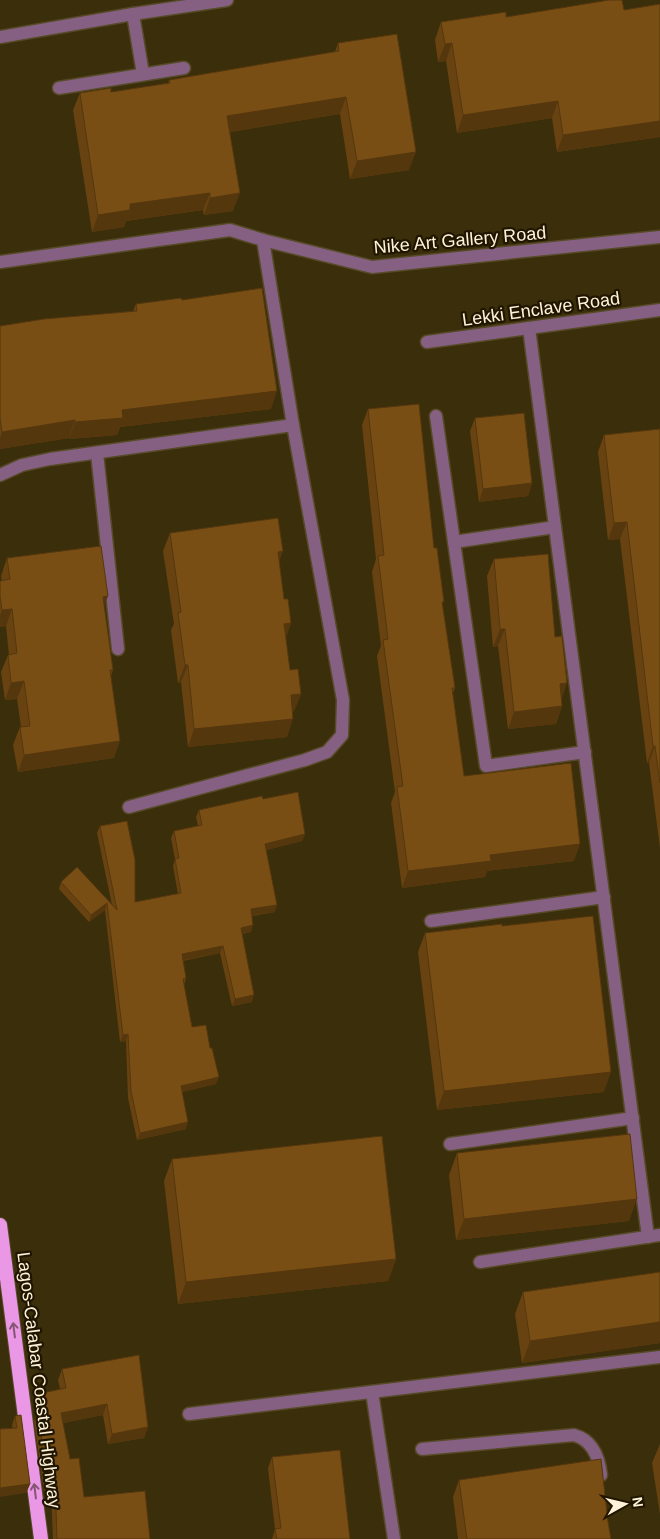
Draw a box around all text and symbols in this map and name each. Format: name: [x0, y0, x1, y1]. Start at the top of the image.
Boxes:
street label: Nike Art Gallery Road: [373, 222, 547, 258]
street label: Lekki Enclave Road: [461, 288, 621, 330]
street label: Lagos-Calabar Coastal Highway: [13, 1251, 65, 1509]
one-way arrow: [9, 1322, 19, 1338]
north arrow: [600, 1479, 650, 1529]
one-way arrow: [30, 1483, 40, 1499]
text: N: [629, 1496, 647, 1508]

